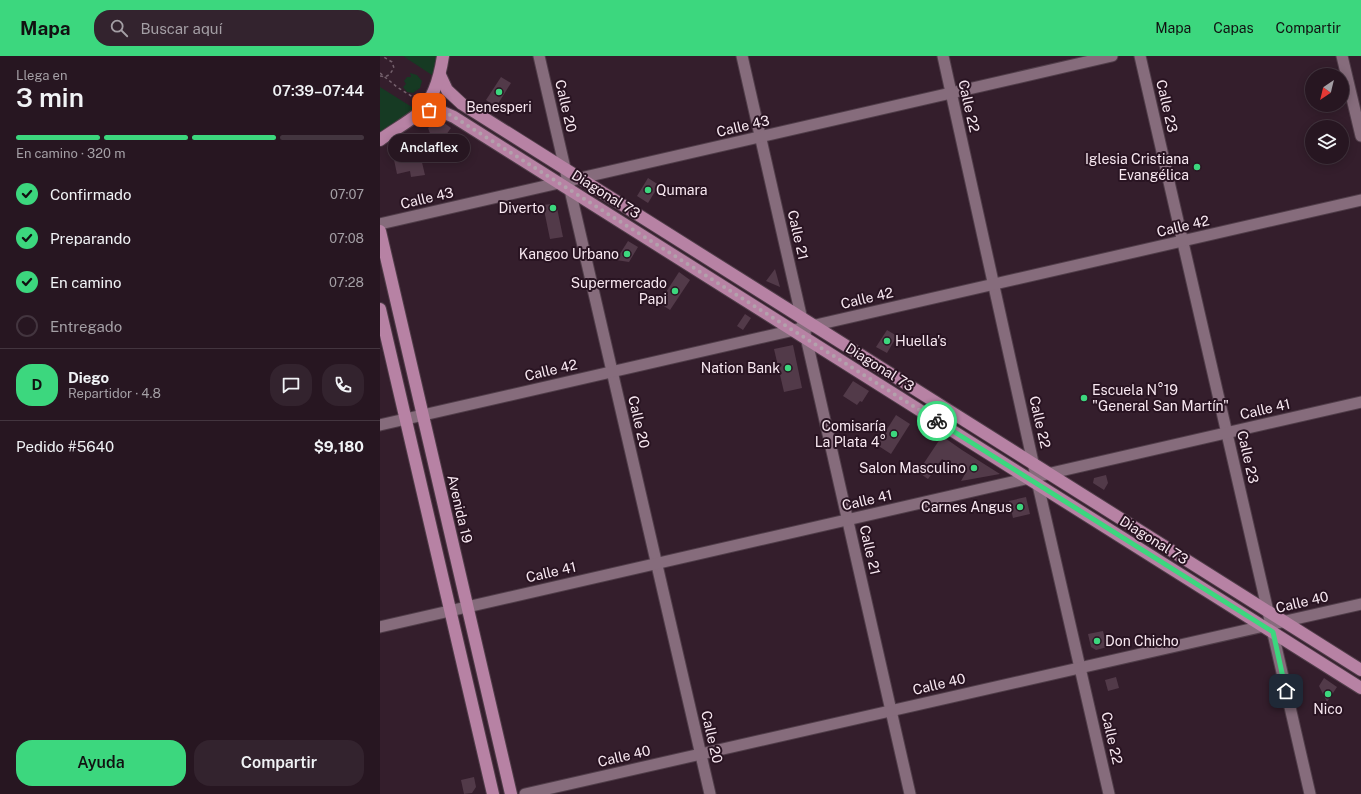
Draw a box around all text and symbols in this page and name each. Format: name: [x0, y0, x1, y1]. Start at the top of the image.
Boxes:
search box: [94, 10, 374, 46]
text: Mapa: [20, 17, 70, 39]
icon: search: [108, 17, 130, 39]
text: Buscar aquí: [140, 20, 222, 37]
text: Mapa: [1155, 20, 1191, 36]
text: Capas: [1213, 20, 1254, 36]
text: Compartir: [1276, 20, 1341, 36]
text: Llega en: [16, 68, 67, 83]
north arrow: [1305, 68, 1349, 112]
map controls: [1305, 68, 1349, 164]
street label: Calle 20: [552, 78, 580, 134]
street label: Calle 22: [955, 78, 983, 134]
street label: Calle 23: [1153, 78, 1181, 134]
text: 3 min: [16, 82, 84, 113]
text: 07:39–07:44: [273, 82, 364, 99]
marker: Benesperi: [494, 87, 504, 97]
pin: [412, 93, 446, 127]
icon: bag: [418, 99, 440, 121]
place label: Benesperi: [466, 99, 532, 115]
street label: Calle 43: [715, 112, 771, 140]
button: layers: [1305, 120, 1349, 164]
callout: Anclaflex: [388, 134, 470, 162]
text: Anclaflex: [400, 140, 458, 155]
text: En camino · 320 m: [16, 146, 125, 161]
place label: Iglesia Cristiana Evangélica: [1085, 151, 1189, 183]
marker: Iglesia Cristiana Evangélica: [1192, 162, 1202, 172]
street label: Diagonal 73: [569, 167, 643, 221]
place label: Qumara: [656, 182, 707, 198]
icon: check: [16, 183, 38, 205]
street label: Calle 43: [399, 184, 455, 212]
marker: Qumara: [643, 185, 653, 195]
text: Confirmado: [50, 186, 131, 203]
text: 07:07: [330, 187, 364, 202]
place label: Diverto: [499, 200, 545, 216]
marker: Diverto: [548, 203, 558, 213]
street label: Calle 21: [785, 209, 811, 261]
street label: Calle 42: [1155, 212, 1211, 240]
icon: check: [16, 227, 38, 249]
text: Preparando: [50, 230, 131, 247]
text: 07:08: [329, 231, 364, 246]
place label: Kangoo Urbano: [519, 246, 619, 262]
marker: Kangoo Urbano: [622, 249, 632, 259]
icon: check: [16, 271, 38, 293]
text: En camino: [50, 274, 122, 291]
text: 07:28: [329, 275, 364, 290]
place label: Supermercado Papi: [571, 275, 667, 307]
street label: Calle 42: [839, 284, 895, 312]
marker: Supermercado Papi: [670, 286, 680, 296]
text: Entregado: [50, 318, 122, 335]
place label: Huella's: [895, 333, 946, 349]
marker: Huella's: [882, 336, 892, 346]
street label: Diagonal 73: [843, 340, 917, 394]
street label: Calle 42: [523, 356, 579, 384]
place label: Nation Bank: [701, 360, 780, 376]
marker: Nation Bank: [783, 363, 793, 373]
button: chat: [270, 364, 312, 406]
button: phone: [322, 364, 364, 406]
text: Diego: [68, 369, 109, 386]
text: D: [32, 376, 42, 393]
place label: Escuela N°19 "General San Martín": [1092, 382, 1229, 414]
text: Repartidor · 4.8: [68, 386, 161, 401]
marker: Escuela N°19 "General San Martín": [1079, 393, 1089, 403]
street label: Calle 20: [625, 394, 653, 450]
street label: Calle 22: [1026, 394, 1054, 450]
street label: Calle 41: [1238, 395, 1292, 423]
courier: [917, 401, 957, 441]
icon: bike: [926, 410, 948, 432]
place label: Comisaría La Plata 4°: [815, 418, 886, 450]
marker: Comisaría La Plata 4°: [889, 429, 899, 439]
street label: Calle 23: [1234, 429, 1262, 485]
text: Pedido #5640: [16, 438, 114, 455]
text: $9,180: [314, 438, 364, 455]
place label: Salon Masculino: [859, 460, 966, 476]
marker: Salon Masculino: [969, 463, 979, 473]
street label: Avenida 19: [444, 473, 476, 545]
street label: Calle 41: [840, 486, 894, 514]
place label: Carnes Angus: [921, 499, 1012, 515]
marker: Carnes Angus: [1015, 502, 1025, 512]
street label: Diagonal 73: [1117, 513, 1191, 567]
street label: Calle 21: [857, 524, 883, 576]
street label: Calle 41: [524, 558, 578, 586]
street label: Calle 40: [1274, 588, 1330, 616]
place label: Don Chicho: [1105, 633, 1179, 649]
marker: Don Chicho: [1092, 636, 1102, 646]
street label: Calle 40: [911, 670, 967, 698]
pin: [1269, 674, 1303, 708]
icon: home: [1275, 680, 1297, 702]
marker: Nico: [1323, 689, 1333, 699]
place label: Nico: [1313, 701, 1343, 717]
street label: Calle 20: [698, 709, 726, 765]
street label: Calle 22: [1098, 710, 1126, 766]
button: Ayuda: [16, 740, 186, 786]
button: Compartir: [194, 740, 364, 786]
street label: Calle 40: [596, 742, 652, 770]

